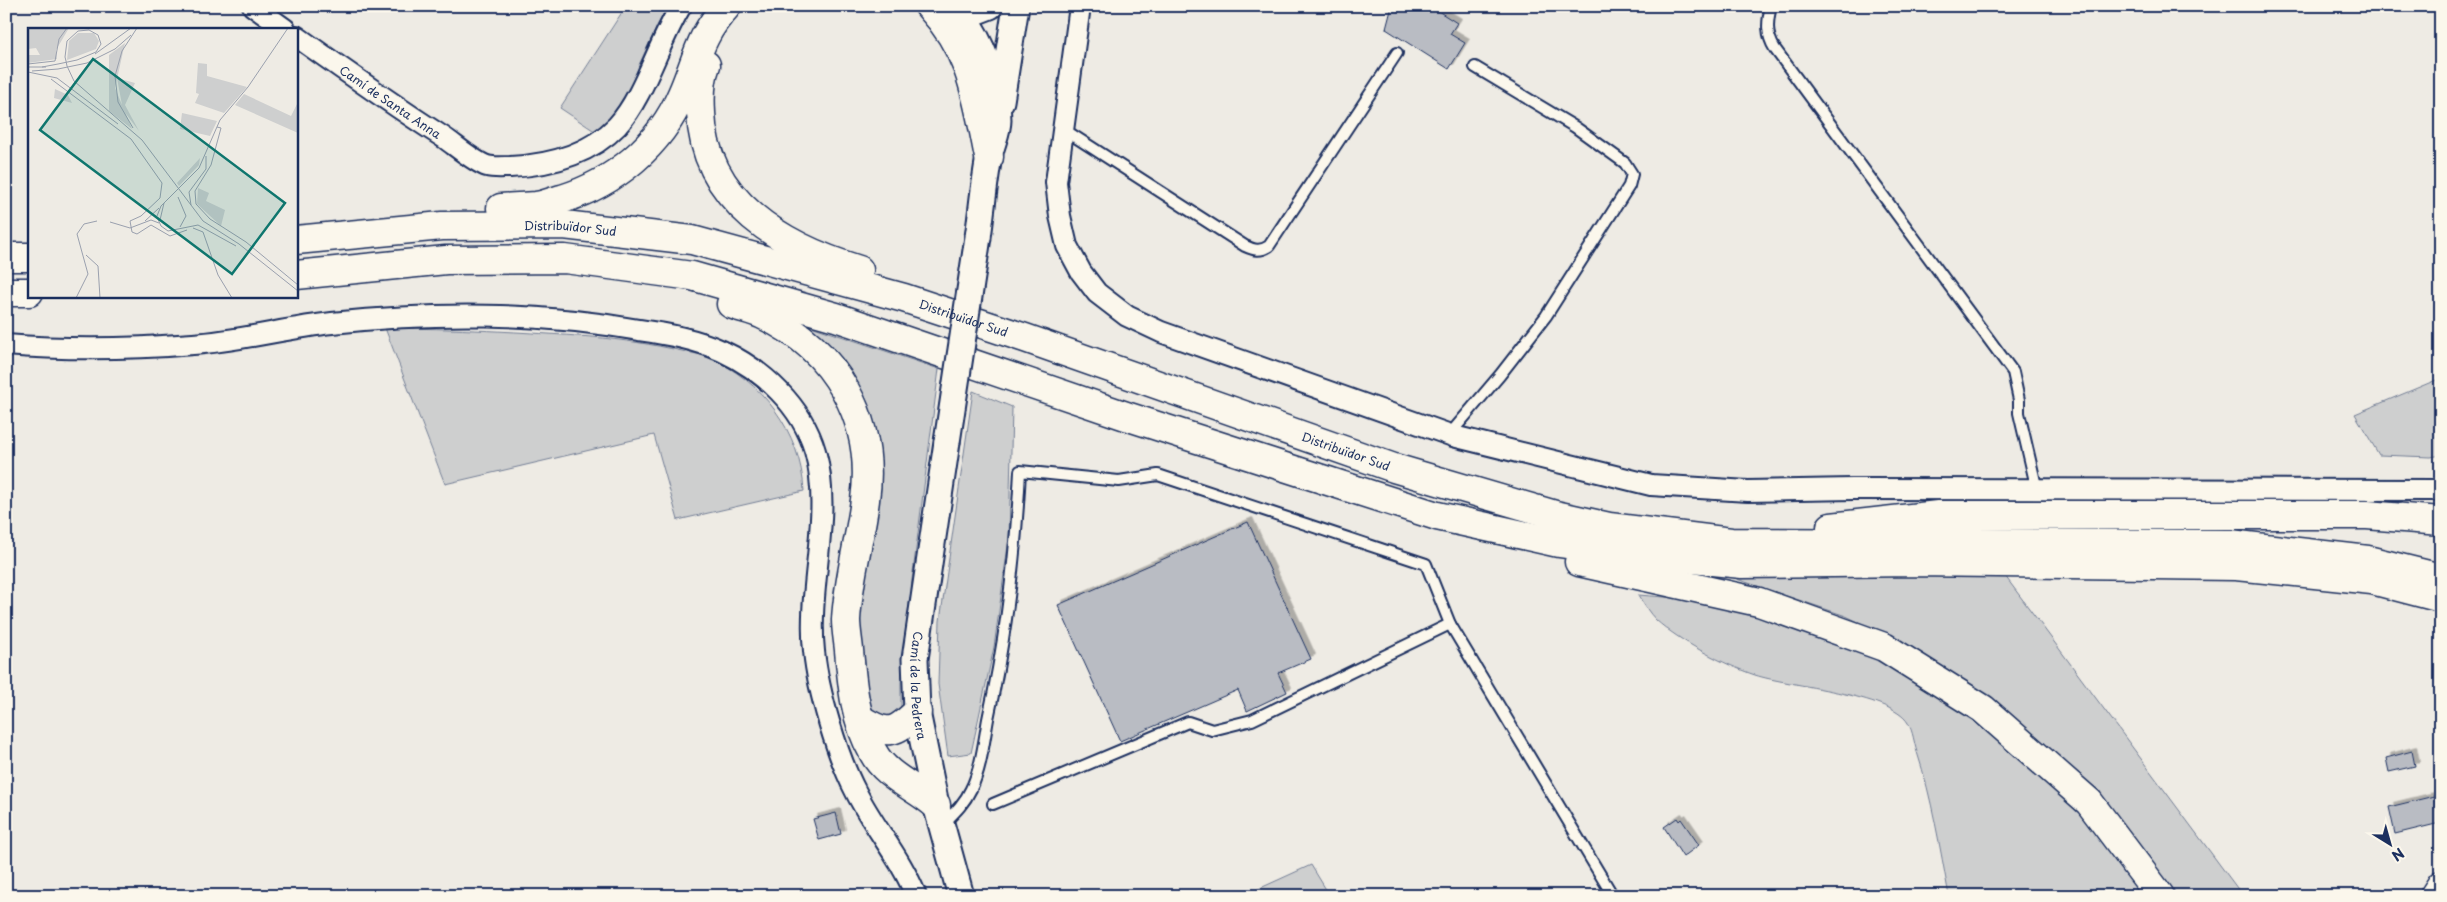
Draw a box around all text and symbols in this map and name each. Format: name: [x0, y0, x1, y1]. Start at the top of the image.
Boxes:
inset map: [28, 28, 298, 298]
street label: Camí de Santa Anna: [336, 61, 445, 143]
street label: Distribuïdor Sud: [524, 216, 617, 240]
street label: Distribuïdor Sud: [917, 295, 1010, 341]
street label: Distribuïdor Sud: [1299, 427, 1393, 475]
street label: Camí de la Pedrera: [906, 630, 932, 742]
north arrow: [2364, 820, 2414, 870]
text: N: [2387, 843, 2409, 867]

